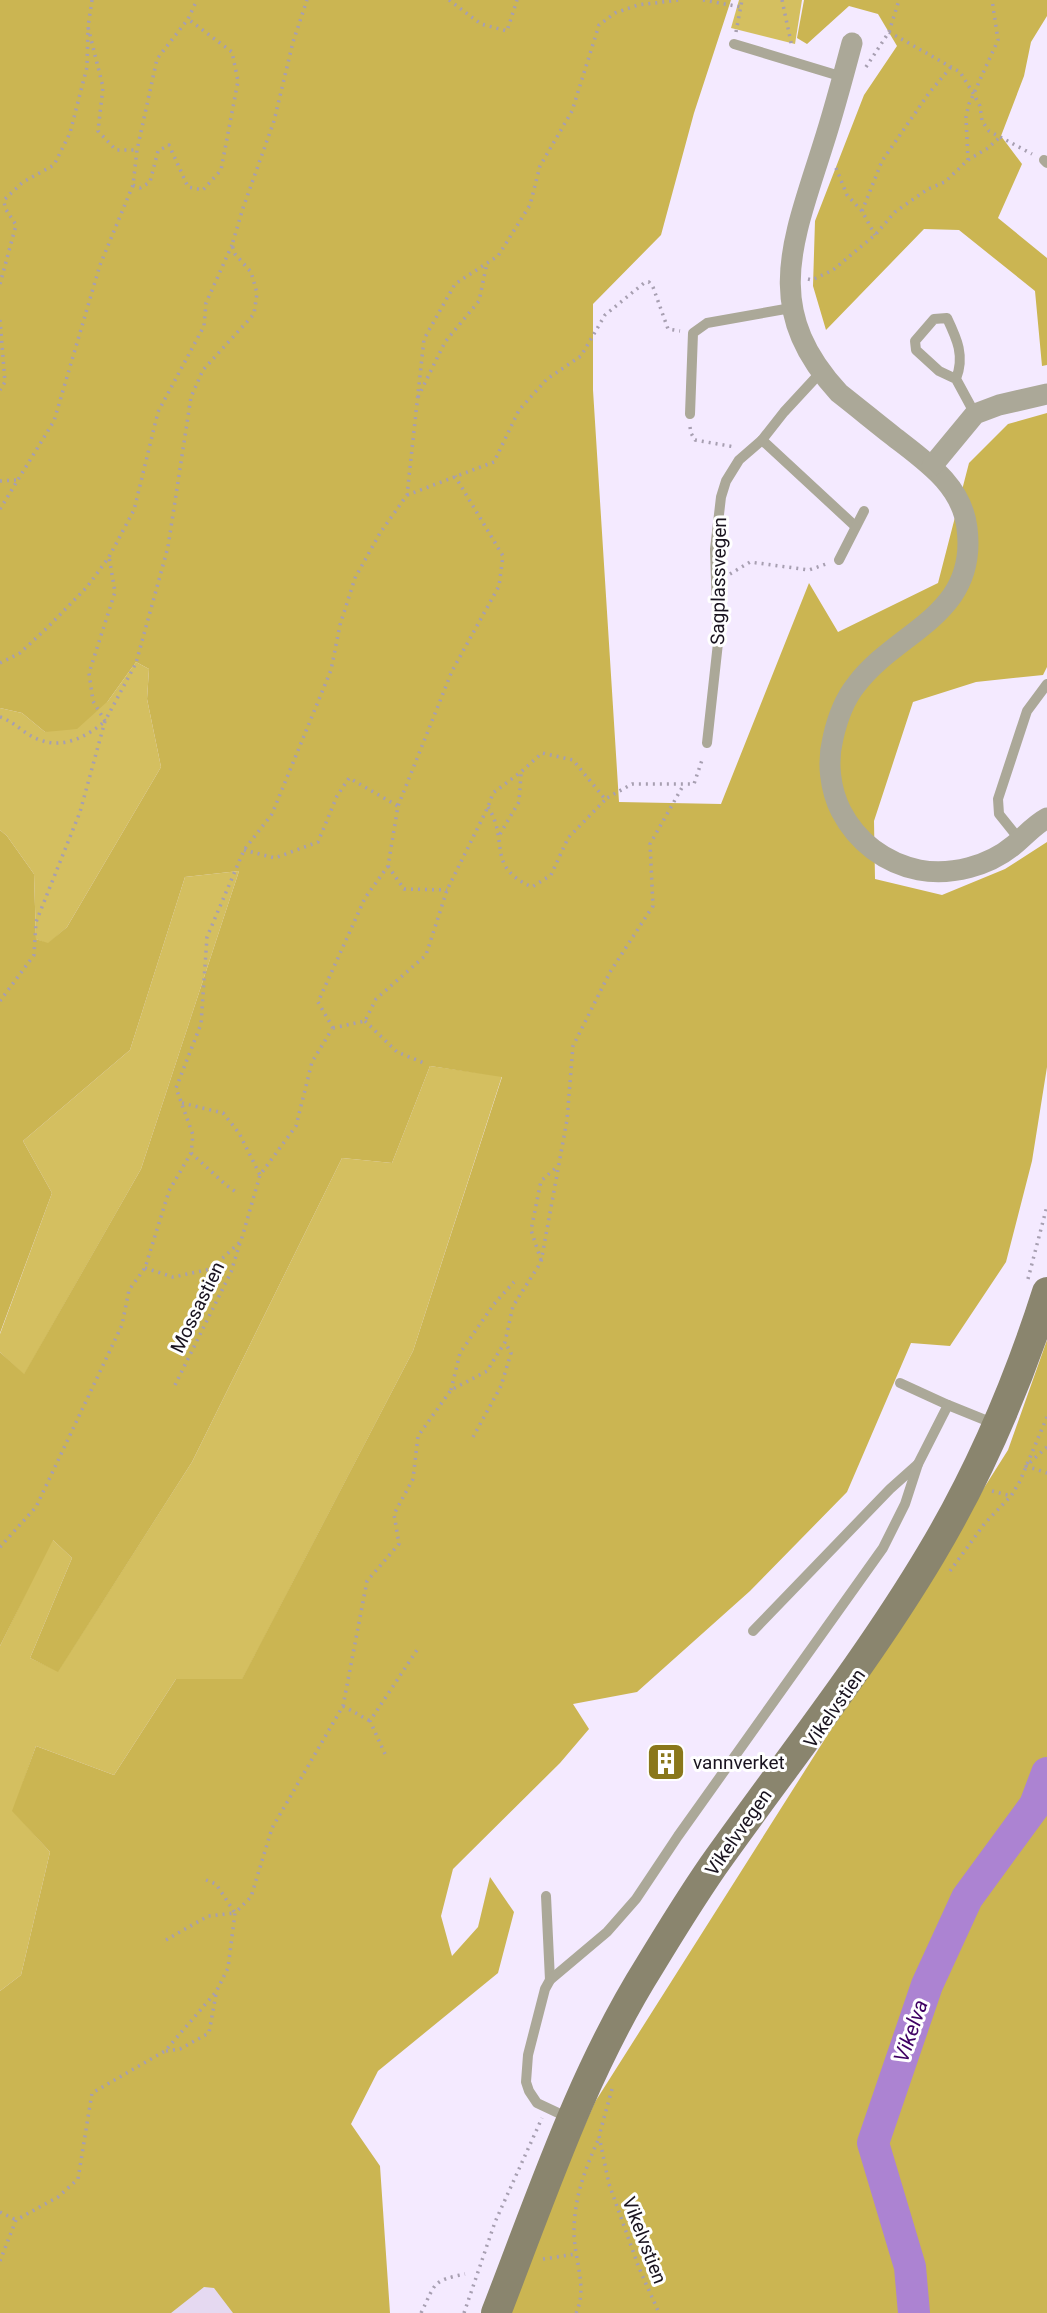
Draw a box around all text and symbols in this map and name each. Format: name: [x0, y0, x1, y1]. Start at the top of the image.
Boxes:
street label: Sagplassvegen: [706, 517, 731, 645]
street label: Mossastien: [166, 1258, 229, 1357]
street label: Vikelvstien: [799, 1664, 870, 1752]
building icon: vannverket: [645, 1741, 687, 1783]
place label: vannverket: [693, 1751, 785, 1774]
street label: Vikelvvegen: [700, 1785, 777, 1880]
water label: Vikelva: [889, 1997, 933, 2065]
street label: Vikelvstien: [617, 2193, 672, 2287]

